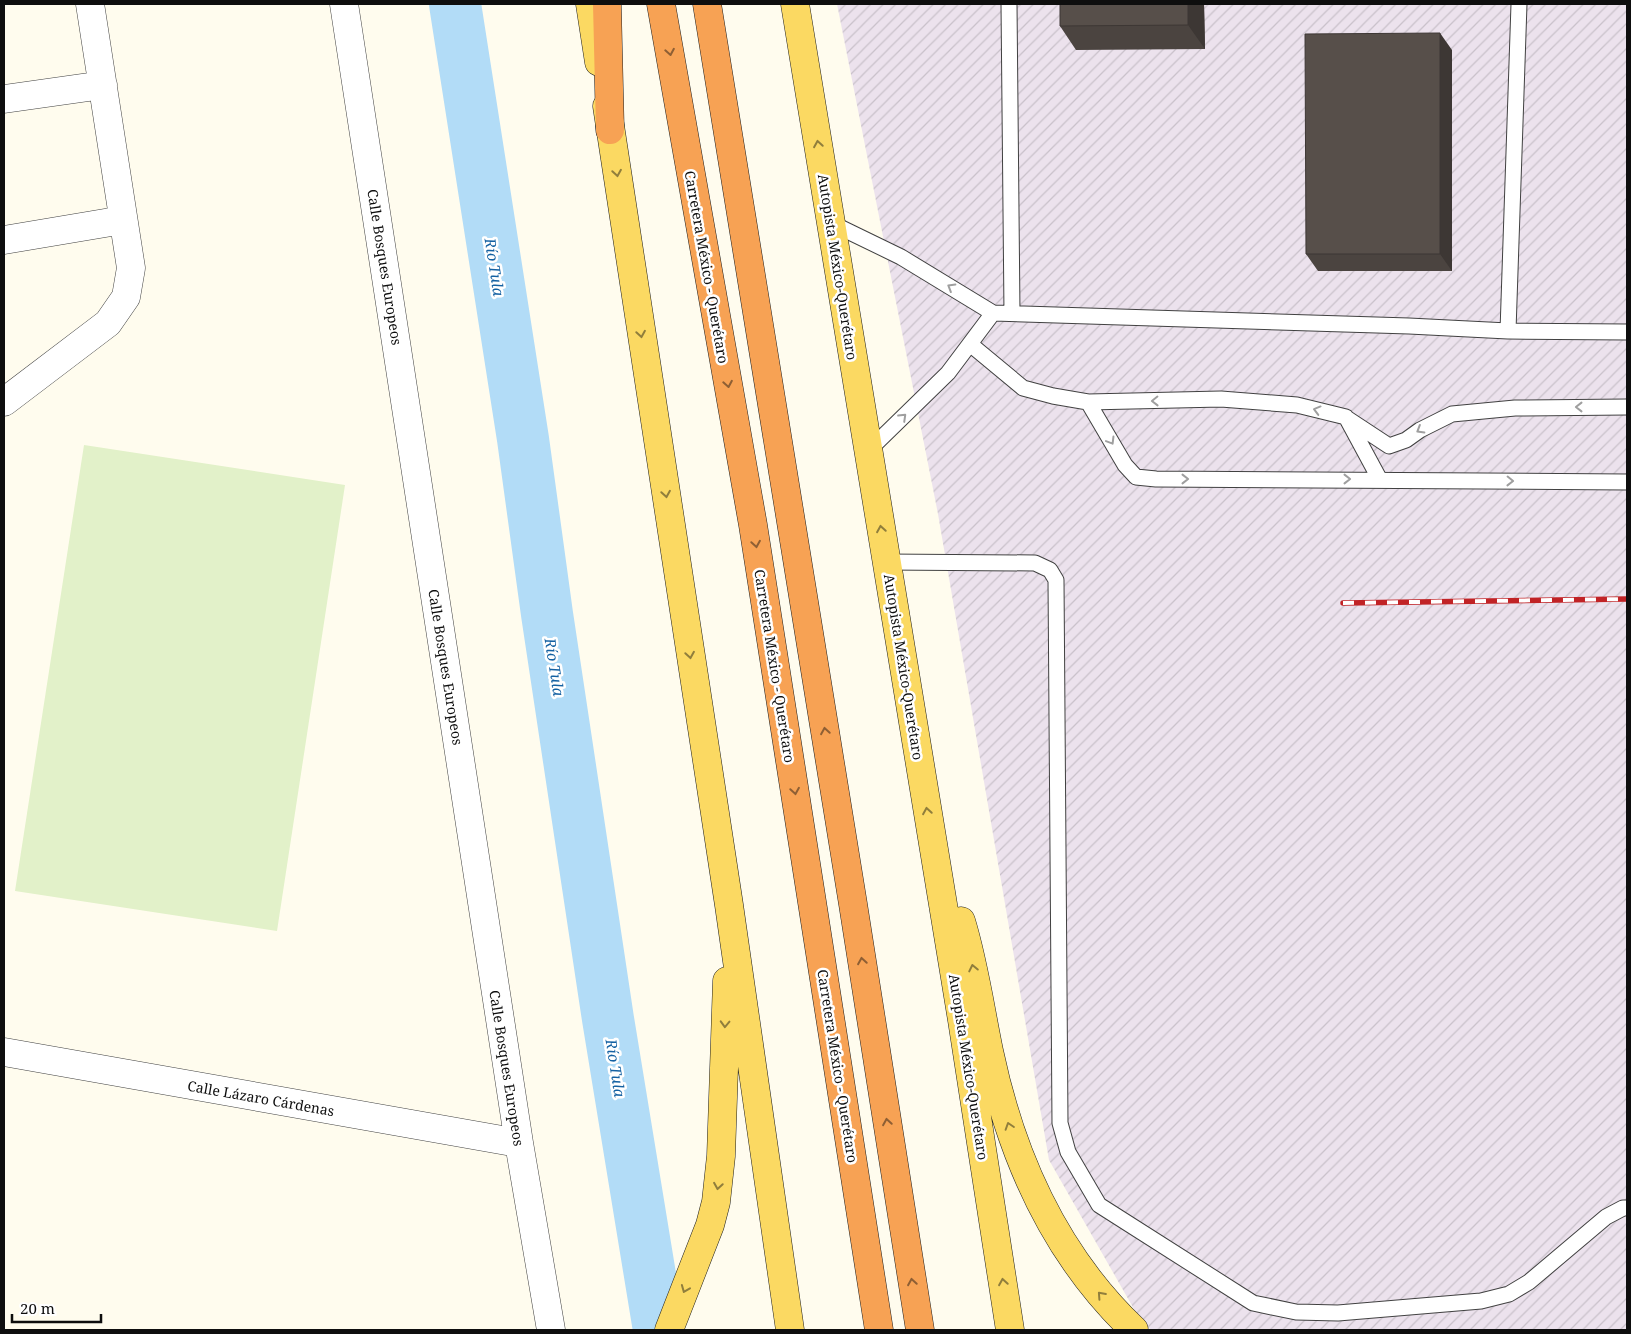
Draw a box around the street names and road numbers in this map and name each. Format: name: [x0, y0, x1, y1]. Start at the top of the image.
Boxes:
street label: Carretera México - Querétaro: [681, 169, 733, 365]
street label: Autopista México-Querétaro: [814, 173, 862, 361]
street label: Calle Bosques Europeos: [363, 188, 407, 346]
street label: Carretera México - Querétaro: [750, 568, 800, 764]
street label: Autopista México-Querétaro: [880, 573, 928, 761]
street label: Calle Bosques Europeos: [424, 588, 468, 746]
street label: Carretera México - Querétaro: [813, 968, 863, 1164]
street label: Autopista México-Querétaro: [945, 973, 993, 1161]
street label: Calle Bosques Europeos: [485, 989, 529, 1147]
street label: Calle Lázaro Cárdenas: [186, 1076, 336, 1120]

